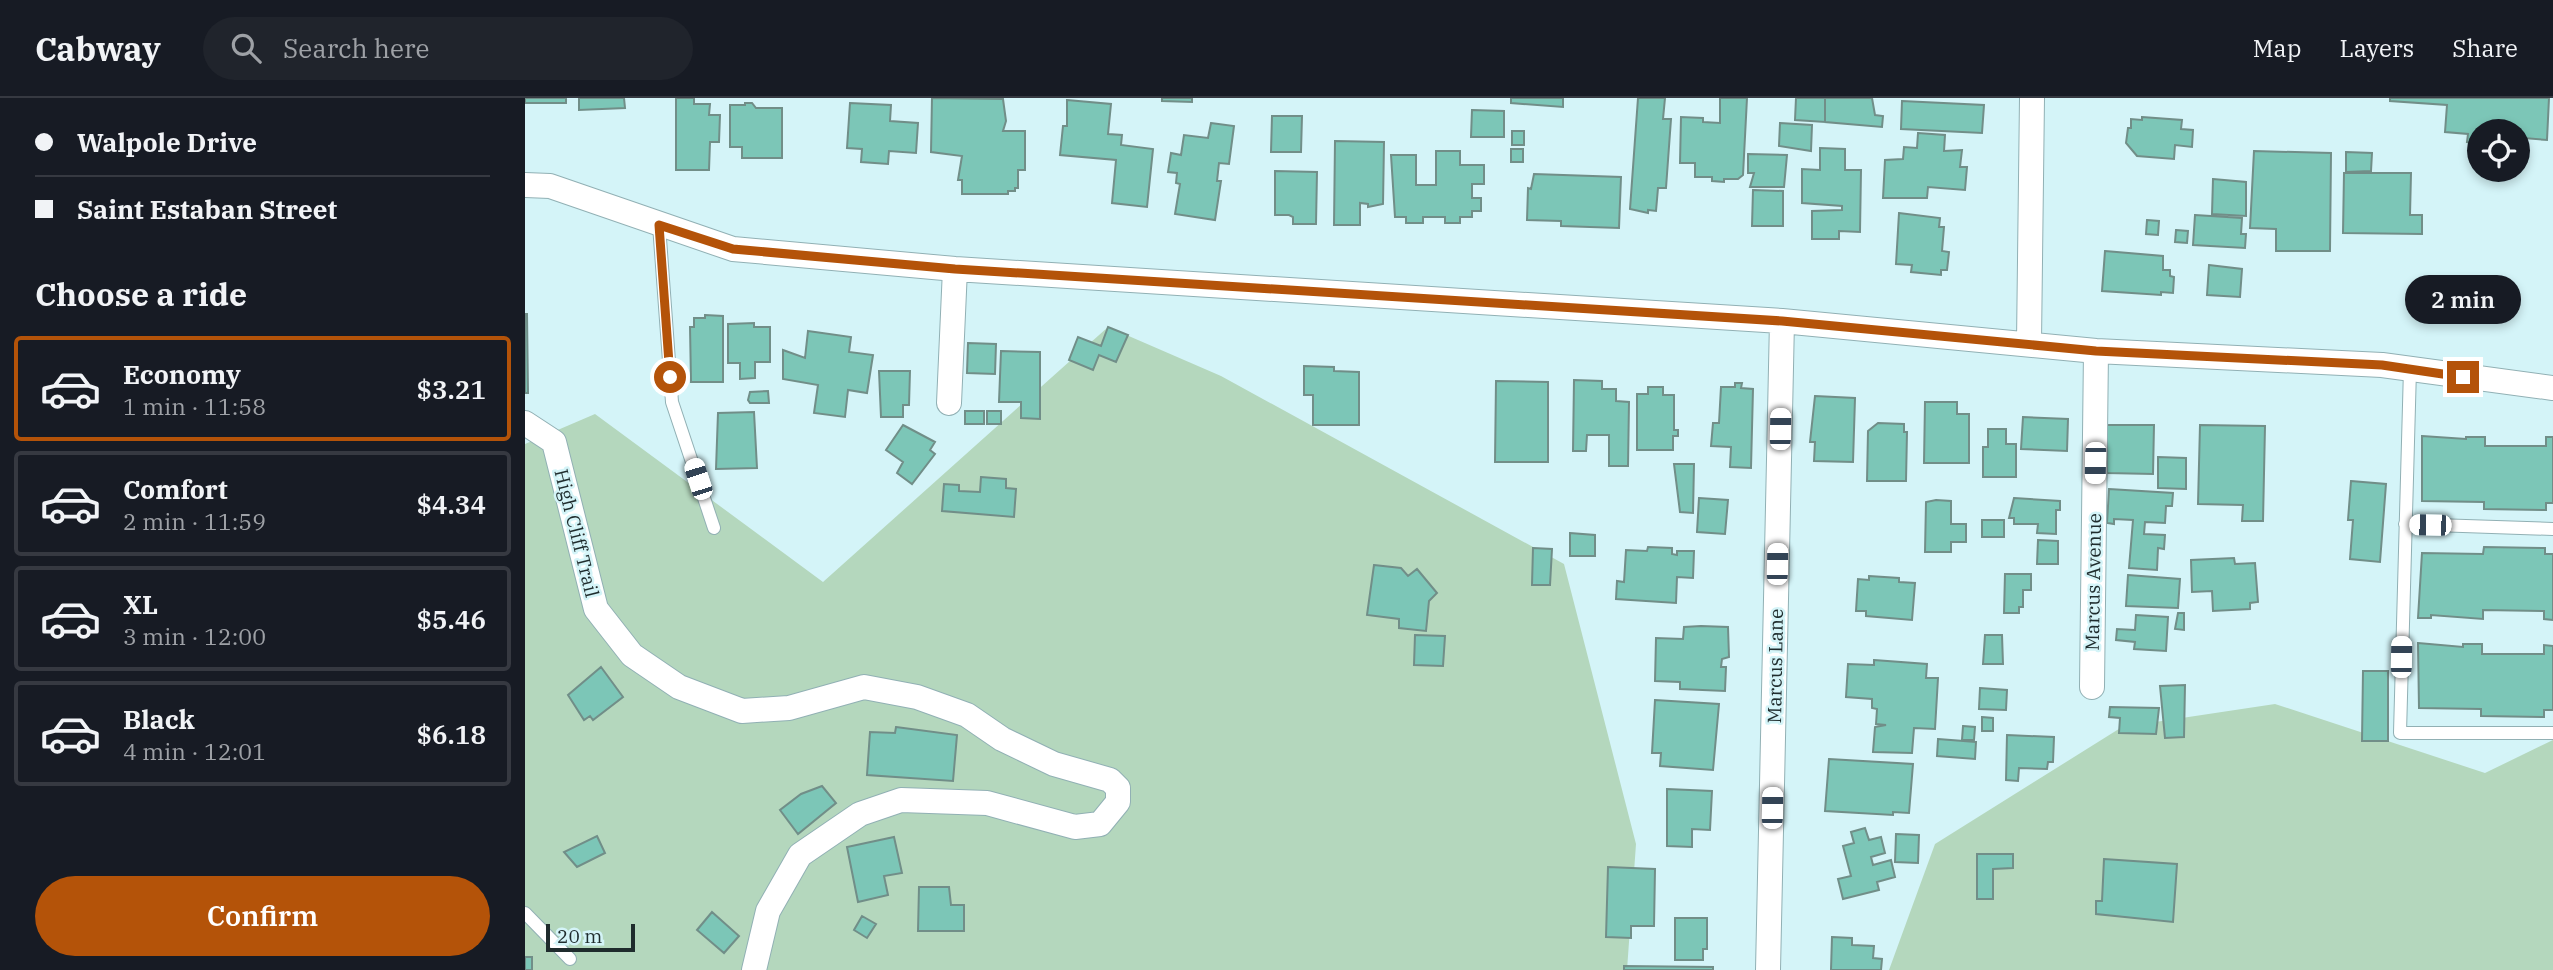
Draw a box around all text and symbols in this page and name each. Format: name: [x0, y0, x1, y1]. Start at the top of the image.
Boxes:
search box: [203, 17, 693, 80]
text: Cabway: [35, 27, 161, 70]
icon: search: [227, 29, 265, 67]
text: Search here: [283, 31, 429, 65]
text: Map: [2253, 32, 2301, 64]
text: Layers: [2339, 32, 2414, 64]
text: Share: [2452, 32, 2518, 64]
map controls: [2467, 119, 2530, 182]
button: locate: [2467, 119, 2530, 182]
text: Walpole Drive: [77, 125, 257, 159]
text: Saint Estaban Street: [77, 192, 337, 226]
text: Choose a ride: [35, 273, 247, 315]
callout: 2 min: [2405, 275, 2521, 324]
text: 2 min: [2431, 284, 2495, 314]
icon: car: [39, 357, 102, 420]
text: Economy: [123, 357, 241, 391]
route start: [654, 361, 686, 393]
route end: [2447, 361, 2479, 393]
text: $3.21: [417, 372, 486, 406]
text: 1 min · 11:58: [123, 391, 266, 421]
car: [1770, 408, 1791, 450]
car: [2085, 442, 2106, 484]
car: [682, 456, 715, 502]
street label: High Cliff Trail: [549, 466, 605, 600]
icon: car: [39, 472, 102, 535]
text: Comfort: [123, 472, 228, 506]
text: $4.34: [417, 487, 486, 521]
text: 2 min · 11:59: [123, 506, 266, 536]
street label: Marcus Avenue: [2080, 513, 2106, 651]
car: [2409, 514, 2452, 536]
car: [1767, 543, 1788, 585]
icon: car: [39, 587, 102, 650]
text: XL: [123, 587, 158, 621]
text: $5.46: [417, 602, 486, 636]
street label: Marcus Lane: [1762, 609, 1788, 723]
text: 3 min · 12:00: [123, 621, 266, 651]
car: [2391, 636, 2412, 678]
icon: car: [39, 702, 102, 765]
text: Black: [123, 702, 195, 736]
text: $6.18: [417, 717, 486, 751]
text: 4 min · 12:01: [123, 736, 266, 766]
car: [1762, 787, 1783, 829]
button: Confirm: [35, 876, 490, 956]
scale bar: [546, 921, 635, 953]
text: 20 m: [557, 924, 602, 948]

